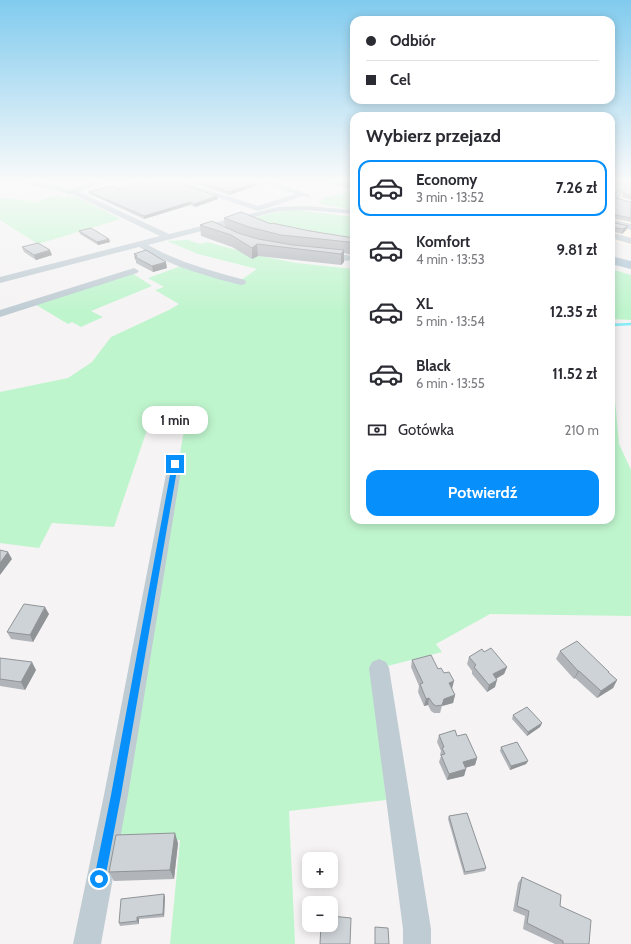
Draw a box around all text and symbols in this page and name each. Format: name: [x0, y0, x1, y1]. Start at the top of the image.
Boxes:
text: Odbiór: [390, 32, 436, 50]
text: Cel: [390, 71, 411, 89]
text: Wybierz przejazd: [366, 125, 501, 147]
icon: car: [368, 170, 404, 206]
text: Economy: [416, 171, 477, 189]
text: 7.26 zł: [556, 179, 597, 197]
text: 3 min · 13:52: [416, 189, 484, 205]
icon: car: [368, 232, 404, 268]
text: Komfort: [416, 233, 470, 251]
text: 9.81 zł: [557, 241, 597, 259]
text: 4 min · 13:53: [416, 251, 485, 267]
icon: car: [368, 294, 404, 330]
text: XL: [416, 295, 433, 313]
text: 12.35 zł: [550, 303, 597, 321]
text: 5 min · 13:54: [416, 313, 485, 329]
icon: car: [368, 356, 404, 392]
text: Black: [416, 357, 451, 375]
text: 11.52 zł: [552, 365, 597, 383]
text: 6 min · 13:55: [416, 375, 485, 391]
callout: 1 min: [142, 406, 208, 434]
text: 1 min: [160, 412, 190, 428]
icon: cash: [366, 419, 388, 441]
text: Gotówka: [398, 421, 454, 439]
text: 210 m: [565, 422, 599, 438]
route end: [166, 455, 184, 473]
button: Potwierdź: [366, 470, 599, 516]
map controls: [302, 852, 338, 932]
button: +: [302, 852, 338, 888]
route start: [90, 870, 108, 888]
button: −: [302, 896, 338, 932]

